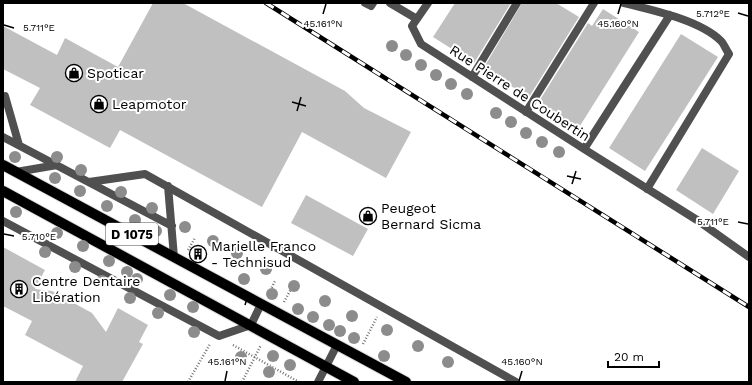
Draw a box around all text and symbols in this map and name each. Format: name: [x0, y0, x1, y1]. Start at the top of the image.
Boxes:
text: 5.712°E: [696, 8, 730, 19]
text: 45.161°N: [303, 18, 343, 29]
text: 45.160°N: [597, 18, 639, 29]
text: 5.711°E: [23, 22, 55, 33]
street label: Rue Pierre de Coubertin: [447, 42, 593, 144]
shop icon: Spoticar: [64, 63, 84, 83]
place label: Spoticar: [87, 65, 144, 81]
shop icon: Leapmotor: [89, 94, 109, 114]
place label: Leapmotor: [112, 96, 187, 112]
place label: Peugeot Bernard Sicma: [381, 200, 481, 232]
shop icon: Peugeot Bernard Sicma: [358, 206, 378, 226]
text: 5.711°E: [697, 216, 729, 227]
road number: D 1075: [106, 223, 158, 245]
text: 5.710°E: [22, 231, 56, 242]
place label: Marielle Franco - Technisud: [211, 238, 316, 270]
building icon: Marielle Franco - Technisud: [188, 244, 208, 264]
place label: Centre Dentaire Libération: [32, 273, 140, 305]
building icon: Centre Dentaire Libération: [9, 279, 29, 299]
scale bar: [608, 343, 659, 369]
text: 20 m: [614, 350, 644, 364]
text: 45.161°N: [207, 356, 247, 367]
text: 45.160°N: [501, 356, 543, 367]

